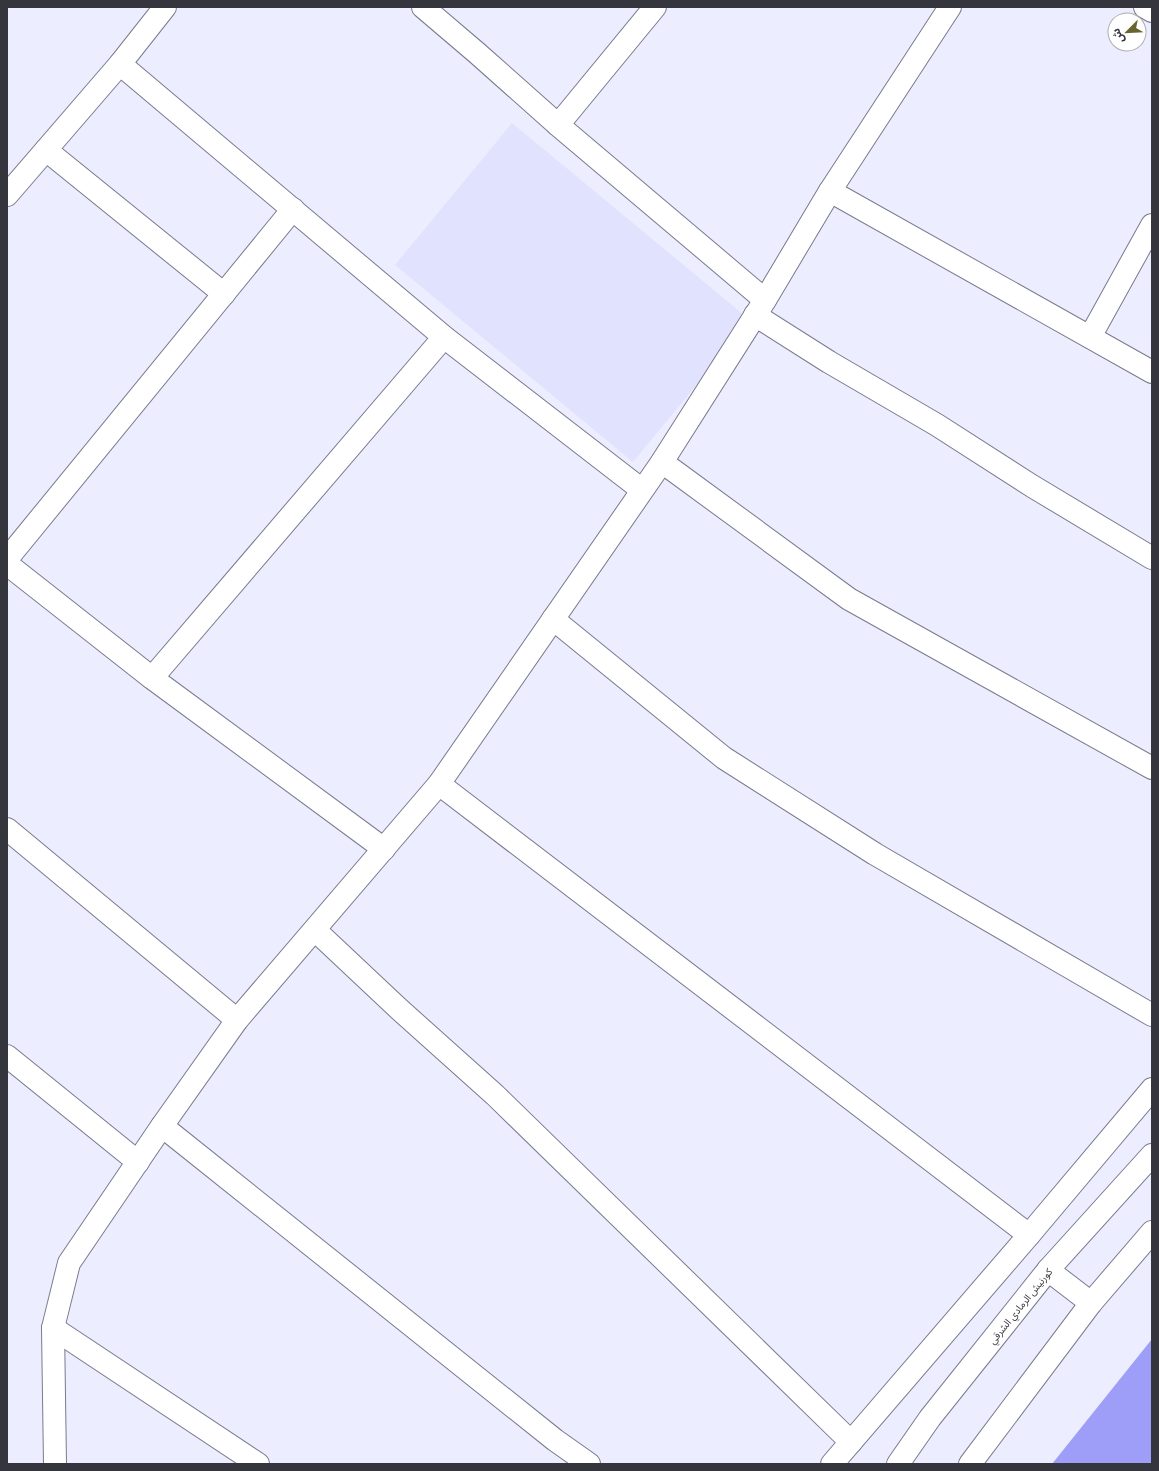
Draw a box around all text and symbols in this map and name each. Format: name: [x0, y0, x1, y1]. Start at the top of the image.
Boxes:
north arrow: [1107, 12, 1147, 52]
text: ش: [1108, 26, 1127, 46]
street label: كورنيش الرمادي الشرقي: [986, 1265, 1057, 1348]

